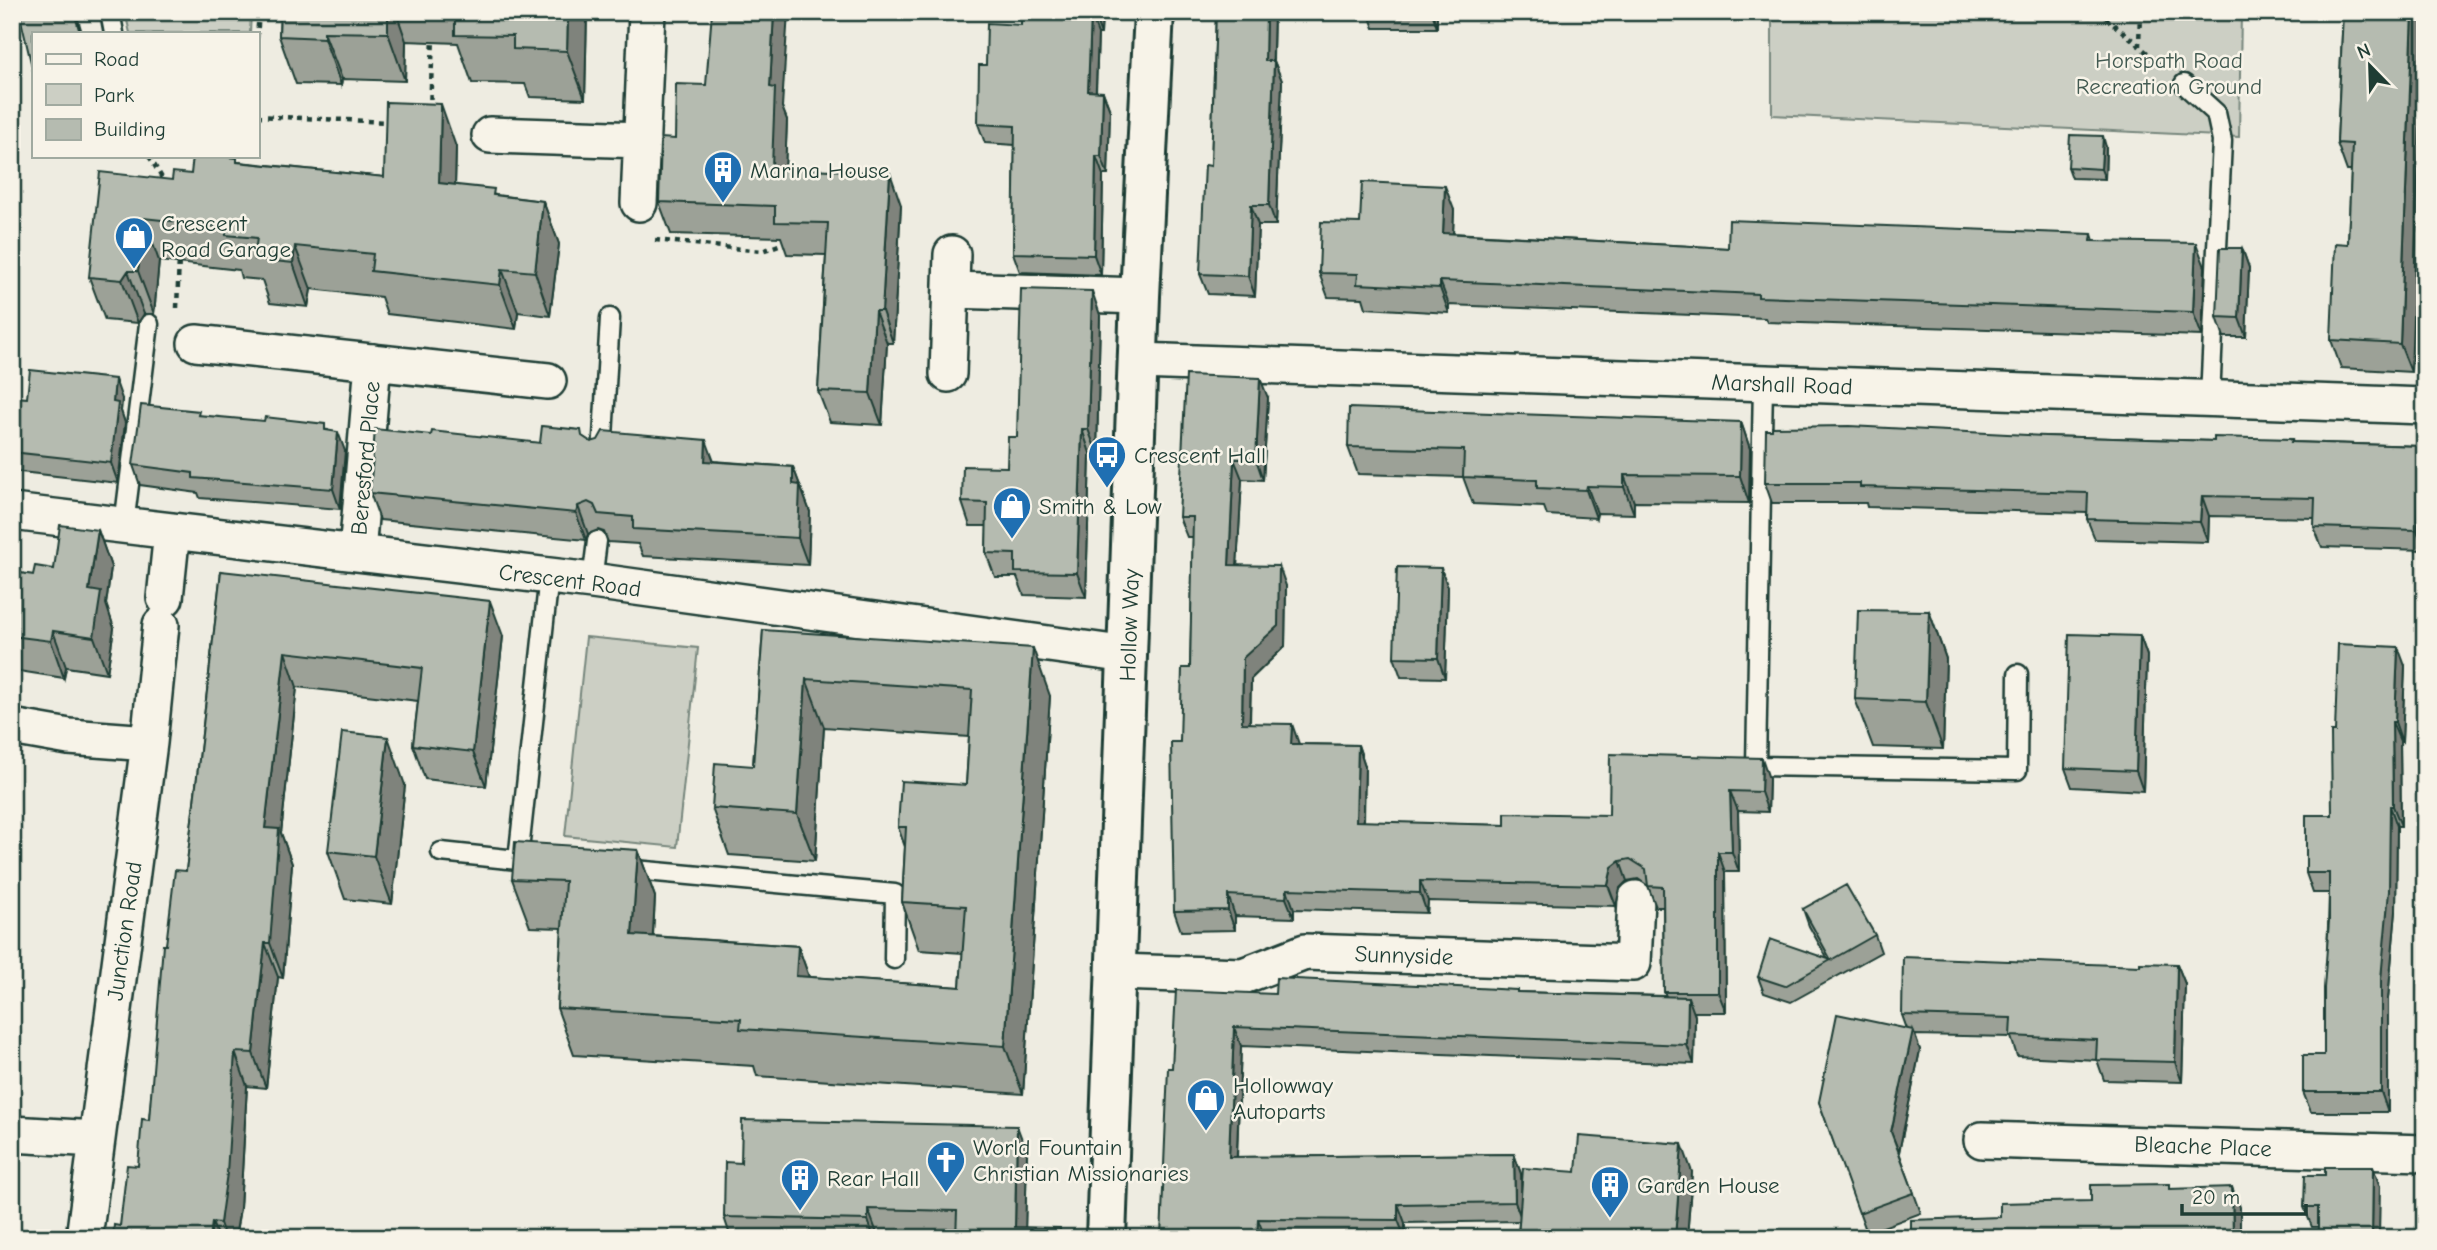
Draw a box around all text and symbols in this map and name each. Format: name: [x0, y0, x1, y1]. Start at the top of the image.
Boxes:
legend: [32, 32, 259, 158]
north arrow: [2336, 32, 2406, 102]
text: N: [2354, 39, 2374, 64]
text: Road: [94, 47, 139, 71]
park label: Horspath Road Recreation Ground: [2076, 47, 2262, 100]
text: Park: [94, 83, 134, 107]
text: Building: [94, 117, 166, 141]
building icon: Marina House: [702, 149, 744, 204]
place label: Marina House: [750, 157, 889, 184]
place label: Crescent Road Garage: [161, 210, 291, 263]
shop icon: Crescent Road Garage: [113, 215, 155, 270]
street label: Marshall Road: [1711, 369, 1853, 400]
street label: Beresford Place: [345, 380, 386, 536]
bus stop icon: Crescent Hall: [1086, 434, 1128, 489]
place label: Crescent Hall: [1134, 442, 1266, 469]
shop icon: Smith & Low: [991, 485, 1033, 540]
place label: Smith & Low: [1039, 493, 1162, 520]
street label: Crescent Road: [497, 558, 643, 603]
street label: Hollow Way: [1114, 567, 1145, 682]
street label: Junction Road: [101, 860, 148, 1002]
street label: Sunnyside: [1354, 940, 1454, 971]
place label: Hollowway Autoparts: [1233, 1072, 1334, 1125]
shop icon: Hollowway Autoparts: [1185, 1077, 1227, 1132]
street label: Bleache Place: [2134, 1131, 2272, 1162]
place label: World Fountain Christian Missionaries: [973, 1134, 1189, 1187]
church icon: World Fountain Christian Missionaries: [925, 1139, 967, 1194]
building icon: Rear Hall: [779, 1157, 821, 1212]
building icon: Garden House: [1589, 1164, 1631, 1219]
place label: Rear Hall: [827, 1165, 919, 1192]
place label: Garden House: [1637, 1172, 1779, 1199]
scale bar: [2182, 1173, 2306, 1217]
text: 20 m: [2192, 1185, 2240, 1209]

